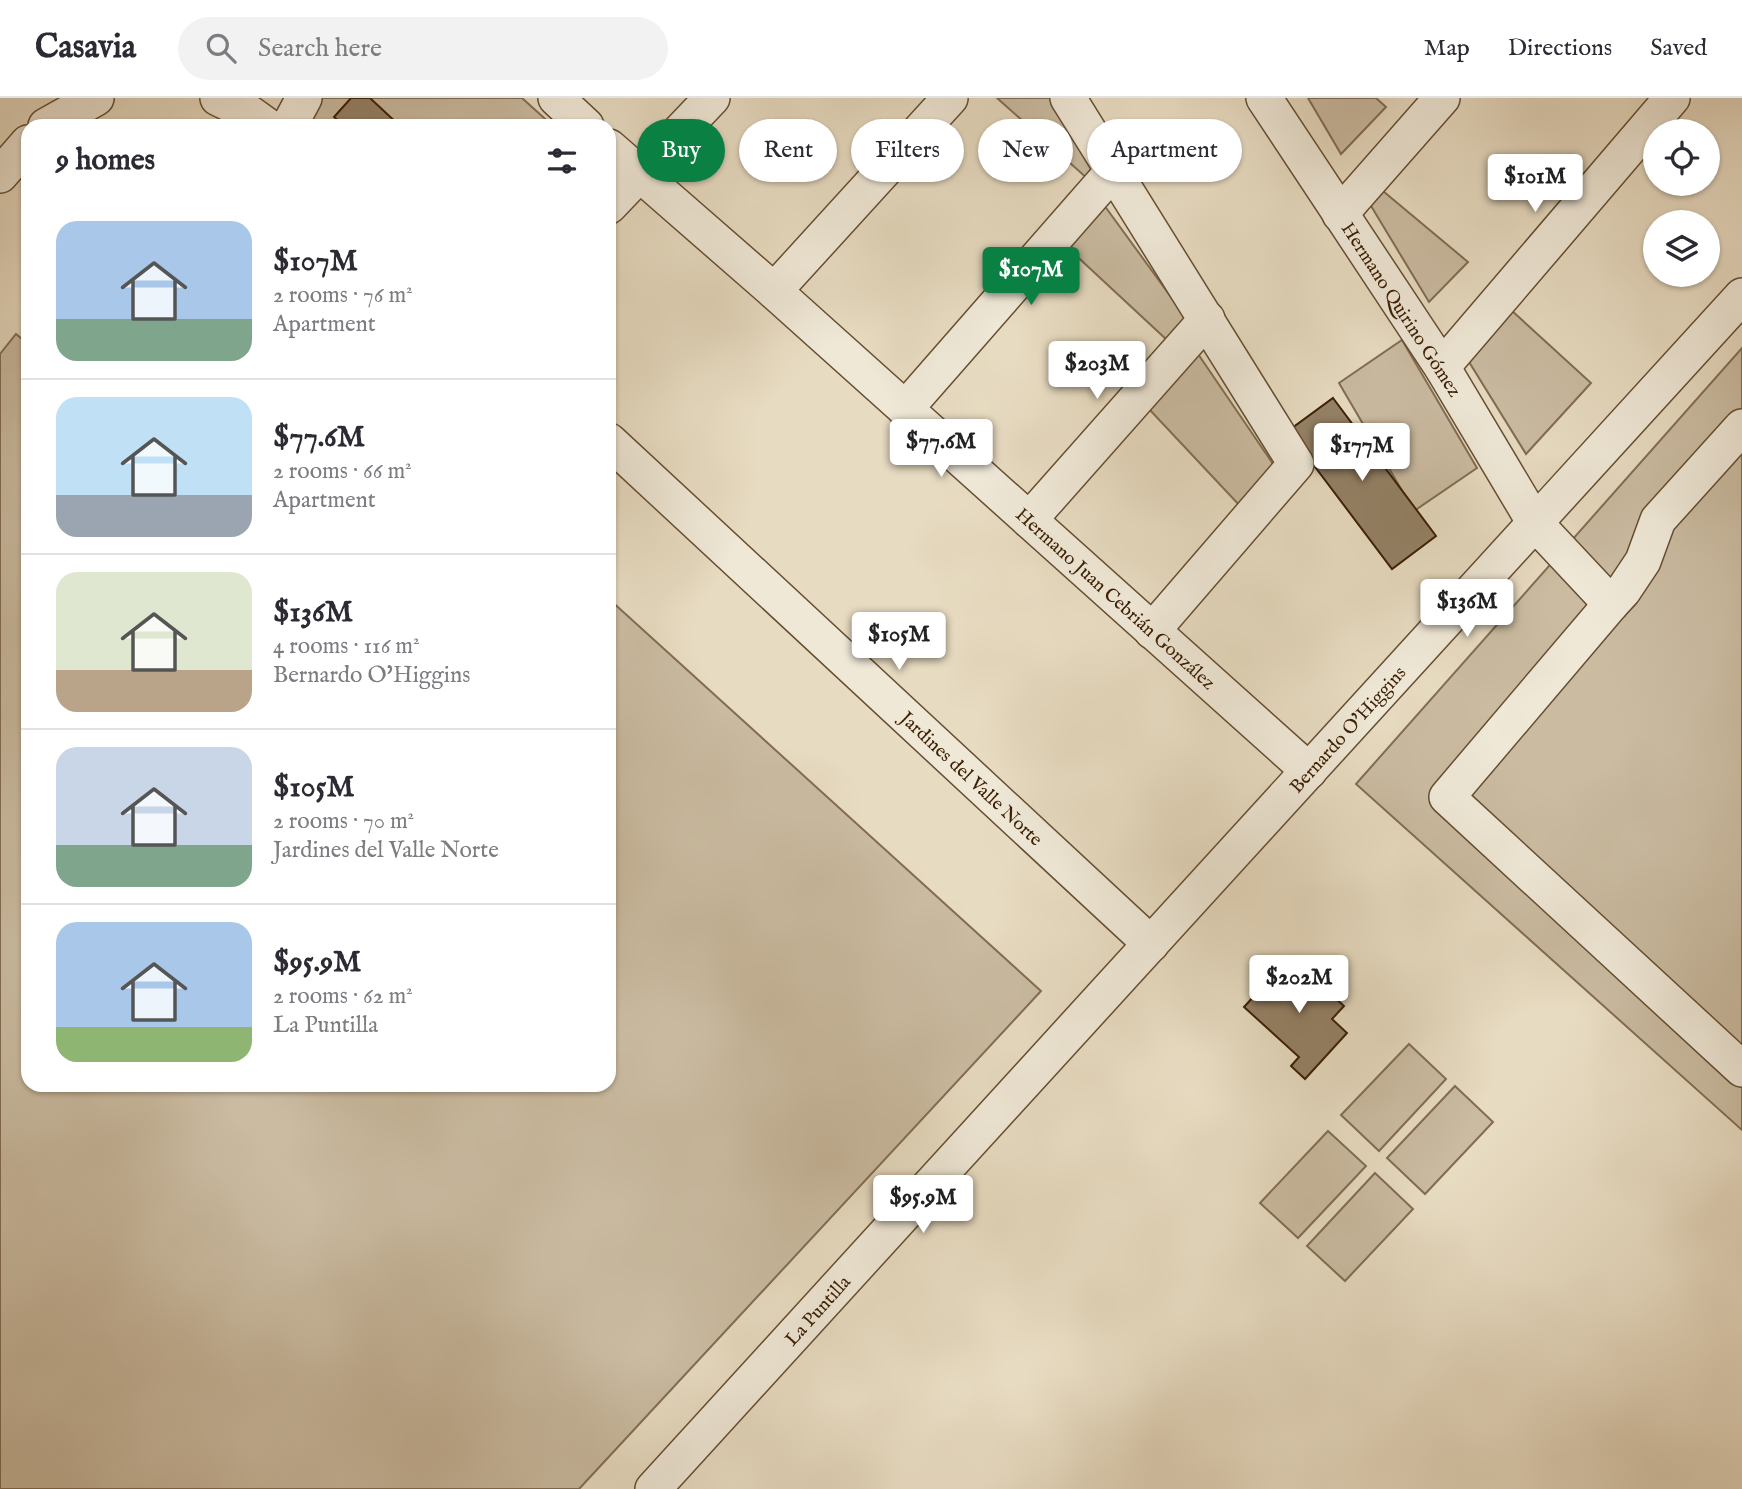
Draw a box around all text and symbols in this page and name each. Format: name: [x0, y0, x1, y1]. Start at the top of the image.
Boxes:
search box: [178, 17, 668, 80]
text: Casavia: [35, 27, 136, 69]
icon: search: [202, 29, 240, 67]
text: Search here: [258, 32, 382, 65]
text: Map: [1424, 33, 1470, 64]
text: Directions: [1508, 33, 1612, 64]
text: Saved: [1650, 33, 1707, 64]
chip: Buy: [637, 119, 725, 182]
chip: Rent: [739, 119, 837, 182]
chip: Filters: [851, 119, 964, 182]
chip: New: [978, 119, 1073, 182]
chip: Apartment: [1087, 119, 1242, 182]
map controls: [1643, 119, 1720, 287]
button: locate: [1643, 119, 1720, 196]
text: 9 homes: [56, 142, 155, 180]
icon: filters: [543, 142, 581, 180]
pin: $101M: [1486, 155, 1584, 214]
text: $101M: [1504, 162, 1566, 191]
button: layers: [1643, 210, 1720, 287]
street label: Hermano Quirino Gómez: [1335, 218, 1466, 402]
text: $107M: [273, 243, 358, 281]
pin: $107M: [982, 248, 1080, 307]
icon: home: [112, 249, 196, 333]
text: $107M: [999, 255, 1063, 284]
text: 2 rooms · 76 m²: [273, 281, 413, 310]
text: Apartment: [273, 310, 376, 339]
pin: $203M: [1048, 342, 1146, 401]
text: $203M: [1064, 349, 1130, 378]
text: $77.6M: [273, 419, 365, 457]
pin: $77.6M: [884, 420, 998, 479]
pin: $177M: [1313, 424, 1411, 483]
icon: home: [112, 425, 196, 509]
text: $77.6M: [906, 427, 976, 456]
text: $177M: [1330, 431, 1394, 460]
text: 2 rooms · 66 m²: [273, 457, 412, 486]
text: Apartment: [273, 486, 376, 515]
street label: Hermano Juan Cebrián González: [1010, 503, 1220, 696]
pin: $136M: [1418, 580, 1516, 639]
text: $136M: [1436, 587, 1498, 616]
text: $136M: [273, 594, 353, 632]
icon: home: [112, 600, 196, 684]
pin: $105M: [850, 612, 948, 672]
text: $105M: [868, 620, 930, 649]
text: 4 rooms · 116 m²: [273, 632, 420, 661]
text: Bernardo O'Higgins: [273, 661, 470, 690]
street label: Bernardo O'Higgins: [1285, 662, 1412, 799]
street label: Jardines del Valle Norte: [893, 706, 1047, 852]
text: $105M: [273, 769, 354, 807]
icon: home: [112, 775, 196, 859]
text: 2 rooms · 70 m²: [273, 807, 414, 836]
text: Jardines del Valle Norte: [273, 836, 499, 865]
text: $95.9M: [273, 944, 361, 982]
icon: home: [112, 950, 196, 1034]
pin: $202M: [1250, 956, 1348, 1015]
text: $202M: [1265, 963, 1333, 992]
text: 2 rooms · 62 m²: [273, 982, 413, 1011]
text: La Puntilla: [273, 1011, 378, 1040]
pin: $95.9M: [866, 1176, 980, 1235]
text: $95.9M: [889, 1183, 957, 1212]
street label: La Puntilla: [780, 1270, 857, 1352]

